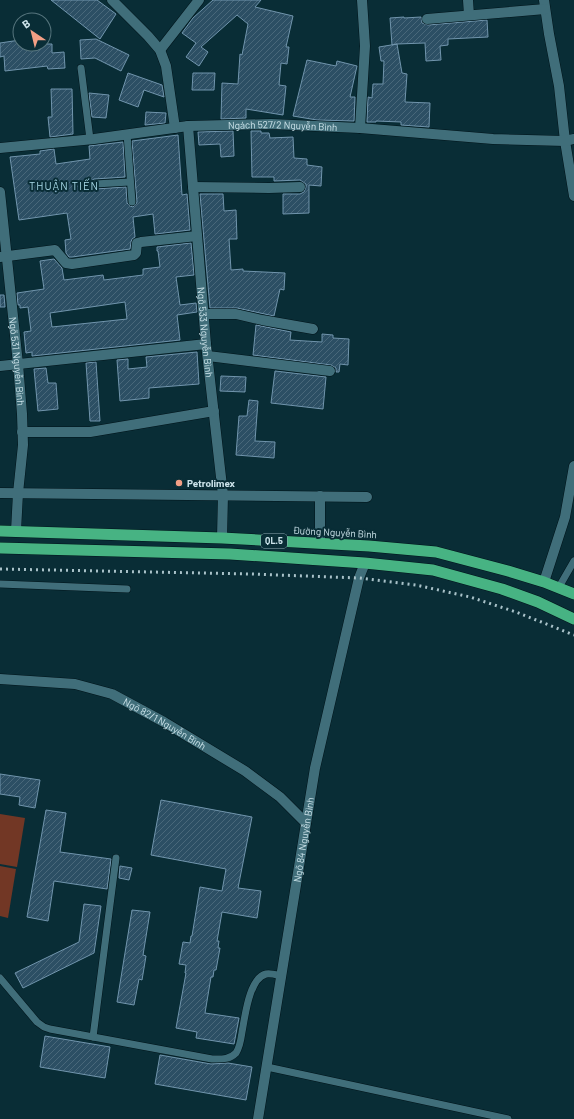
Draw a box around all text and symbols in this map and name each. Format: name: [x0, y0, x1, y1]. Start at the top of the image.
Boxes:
north arrow: [12, 12, 52, 52]
text: B: [19, 16, 33, 31]
street label: Ngách 527/2 Nguyễn Bình: [228, 118, 338, 133]
district label: THUẬN TIẾN: [29, 178, 99, 192]
street label: Ngõ 533 Nguyễn Bình: [195, 287, 216, 378]
street label: Ngõ 531 Nguyễn Bình: [7, 316, 27, 406]
place label: Petrolimex: [187, 477, 236, 489]
marker: Petrolimex: [174, 478, 184, 488]
street label: Đường Nguyễn Bình: [293, 524, 377, 540]
road number: QL.5: [261, 534, 287, 548]
street label: Ngõ 82/1 Nguyễn Bình: [121, 695, 208, 752]
street label: Ngõ 84 Nguyễn Bình: [291, 796, 316, 883]

